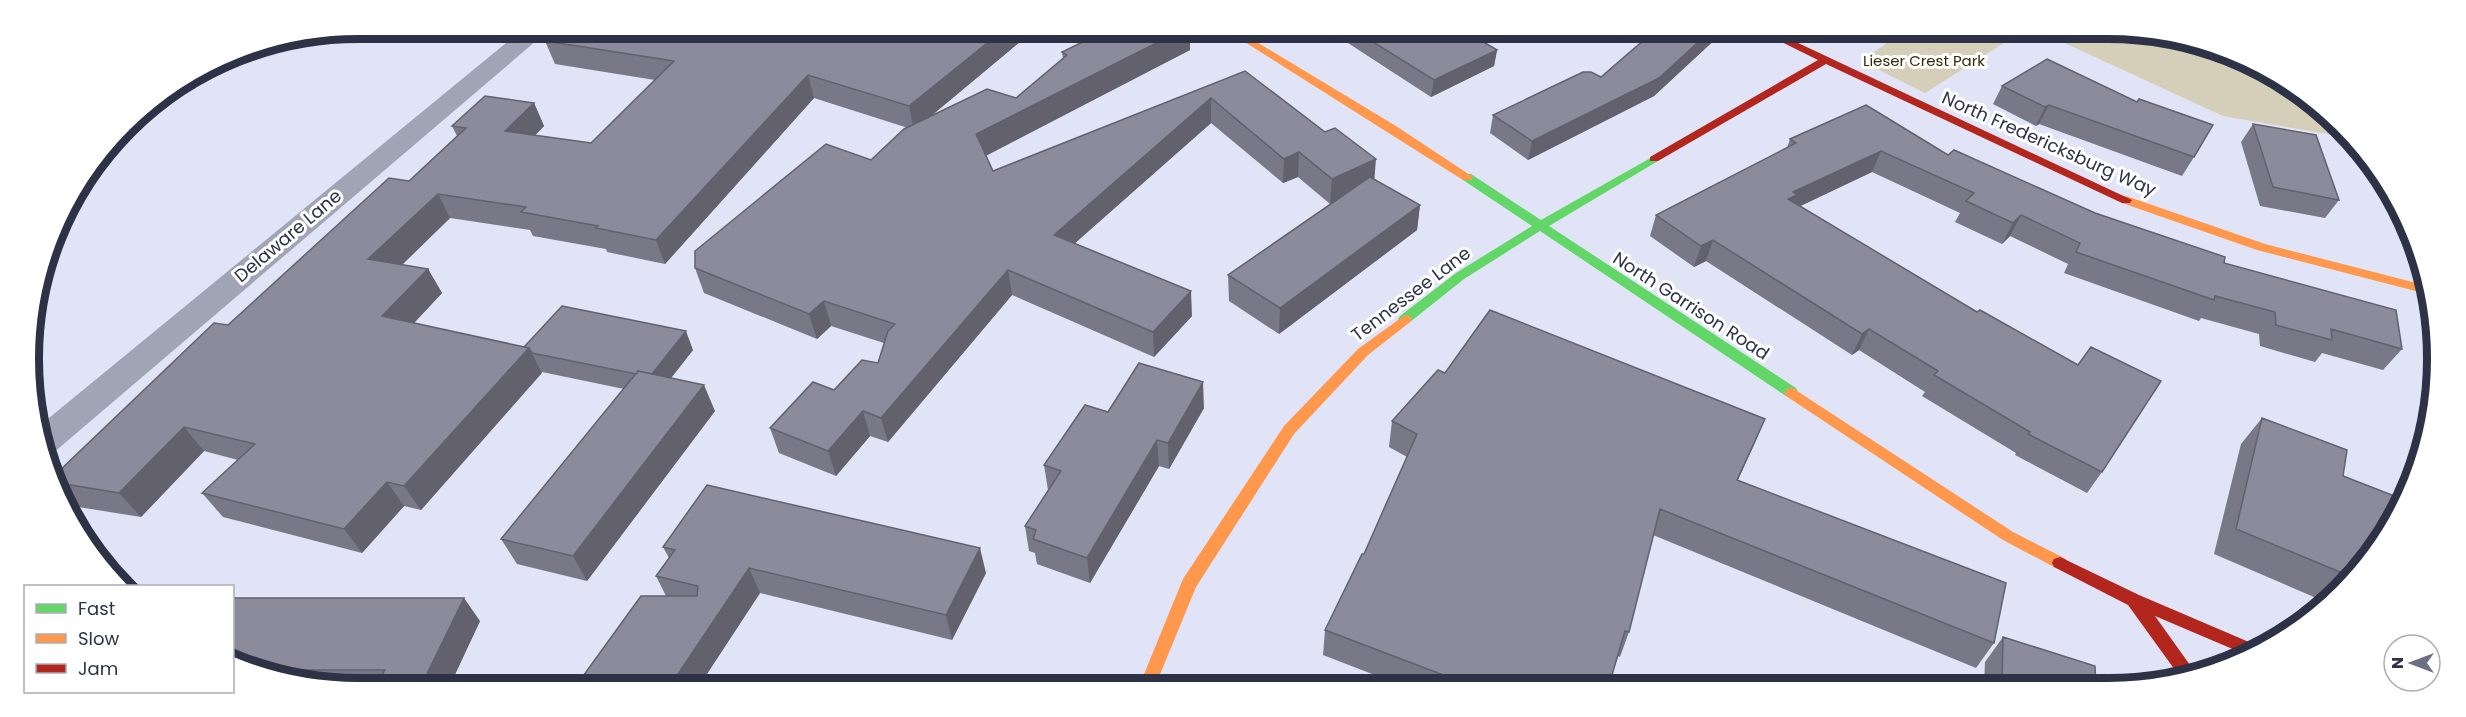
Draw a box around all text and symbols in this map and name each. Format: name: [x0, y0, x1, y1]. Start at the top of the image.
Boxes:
park label: Lieser Crest Park: [1863, 50, 1985, 71]
street label: North Fredericksburg Way: [1938, 85, 2160, 202]
street label: Delaware Lane: [229, 183, 347, 288]
street label: Tennessee Lane: [1346, 240, 1476, 347]
street label: North Garrison Road: [1608, 246, 1774, 366]
legend: [24, 585, 234, 693]
text: Fast: [78, 596, 115, 621]
text: Slow: [78, 626, 120, 651]
north arrow: [2382, 633, 2442, 693]
text: Jam: [78, 656, 118, 681]
text: N: [2386, 657, 2409, 669]

